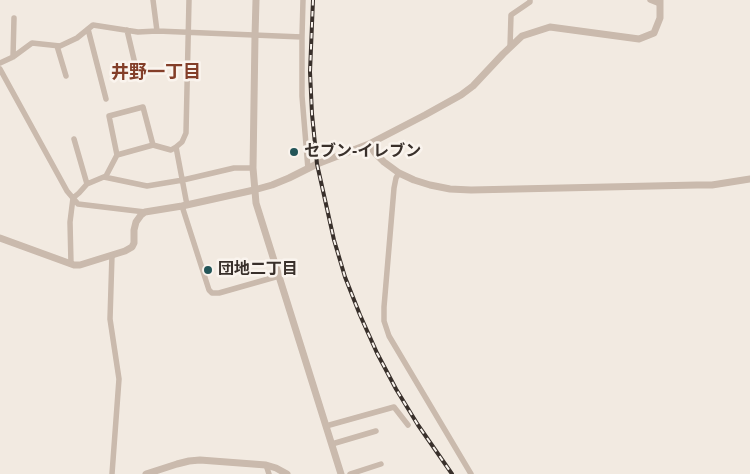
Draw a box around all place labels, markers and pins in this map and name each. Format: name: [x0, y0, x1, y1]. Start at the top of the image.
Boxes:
place label: セブン-イレブン: [304, 142, 421, 162]
marker: セブン-イレブン: [288, 146, 300, 158]
place label: 団地二丁目: [218, 260, 298, 280]
marker: 団地二丁目: [202, 264, 214, 276]

